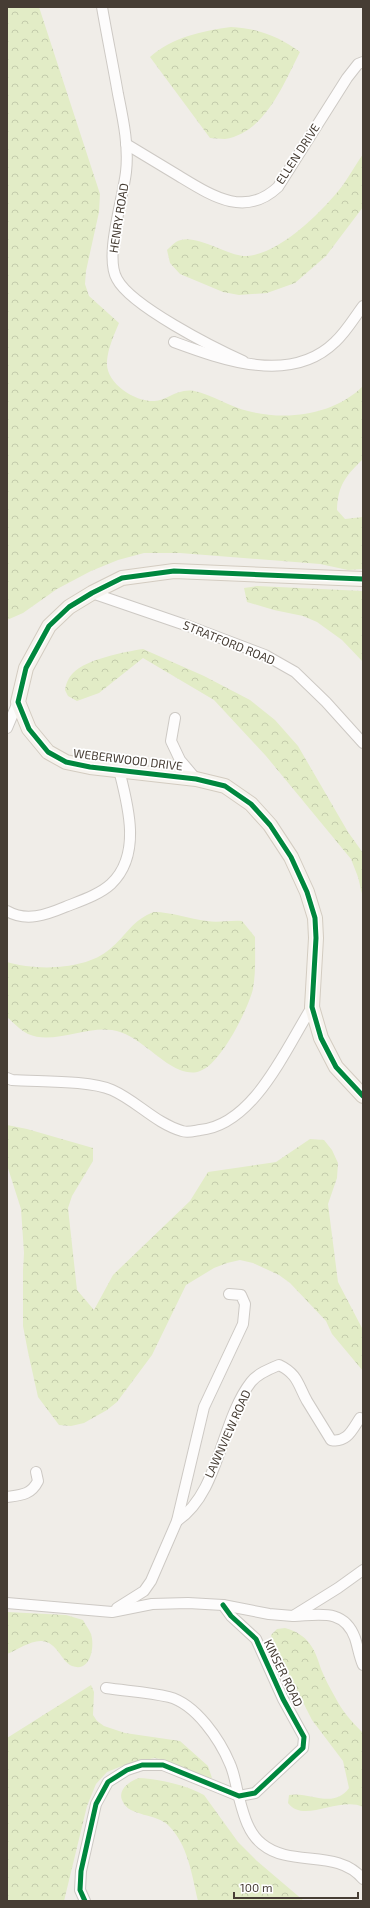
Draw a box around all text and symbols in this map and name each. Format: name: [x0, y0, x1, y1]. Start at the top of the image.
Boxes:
street label: ELLEN DRIVE: [272, 120, 322, 186]
street label: HENRY ROAD: [106, 182, 130, 254]
street label: STRATFORD ROAD: [181, 617, 278, 667]
street label: WEBERWOOD DRIVE: [73, 745, 184, 773]
street label: LAWNVIEW ROAD: [201, 1387, 253, 1480]
street label: KINSER ROAD: [262, 1637, 306, 1708]
scale bar: [234, 1874, 358, 1900]
text: 100 m: [240, 1880, 272, 1894]

